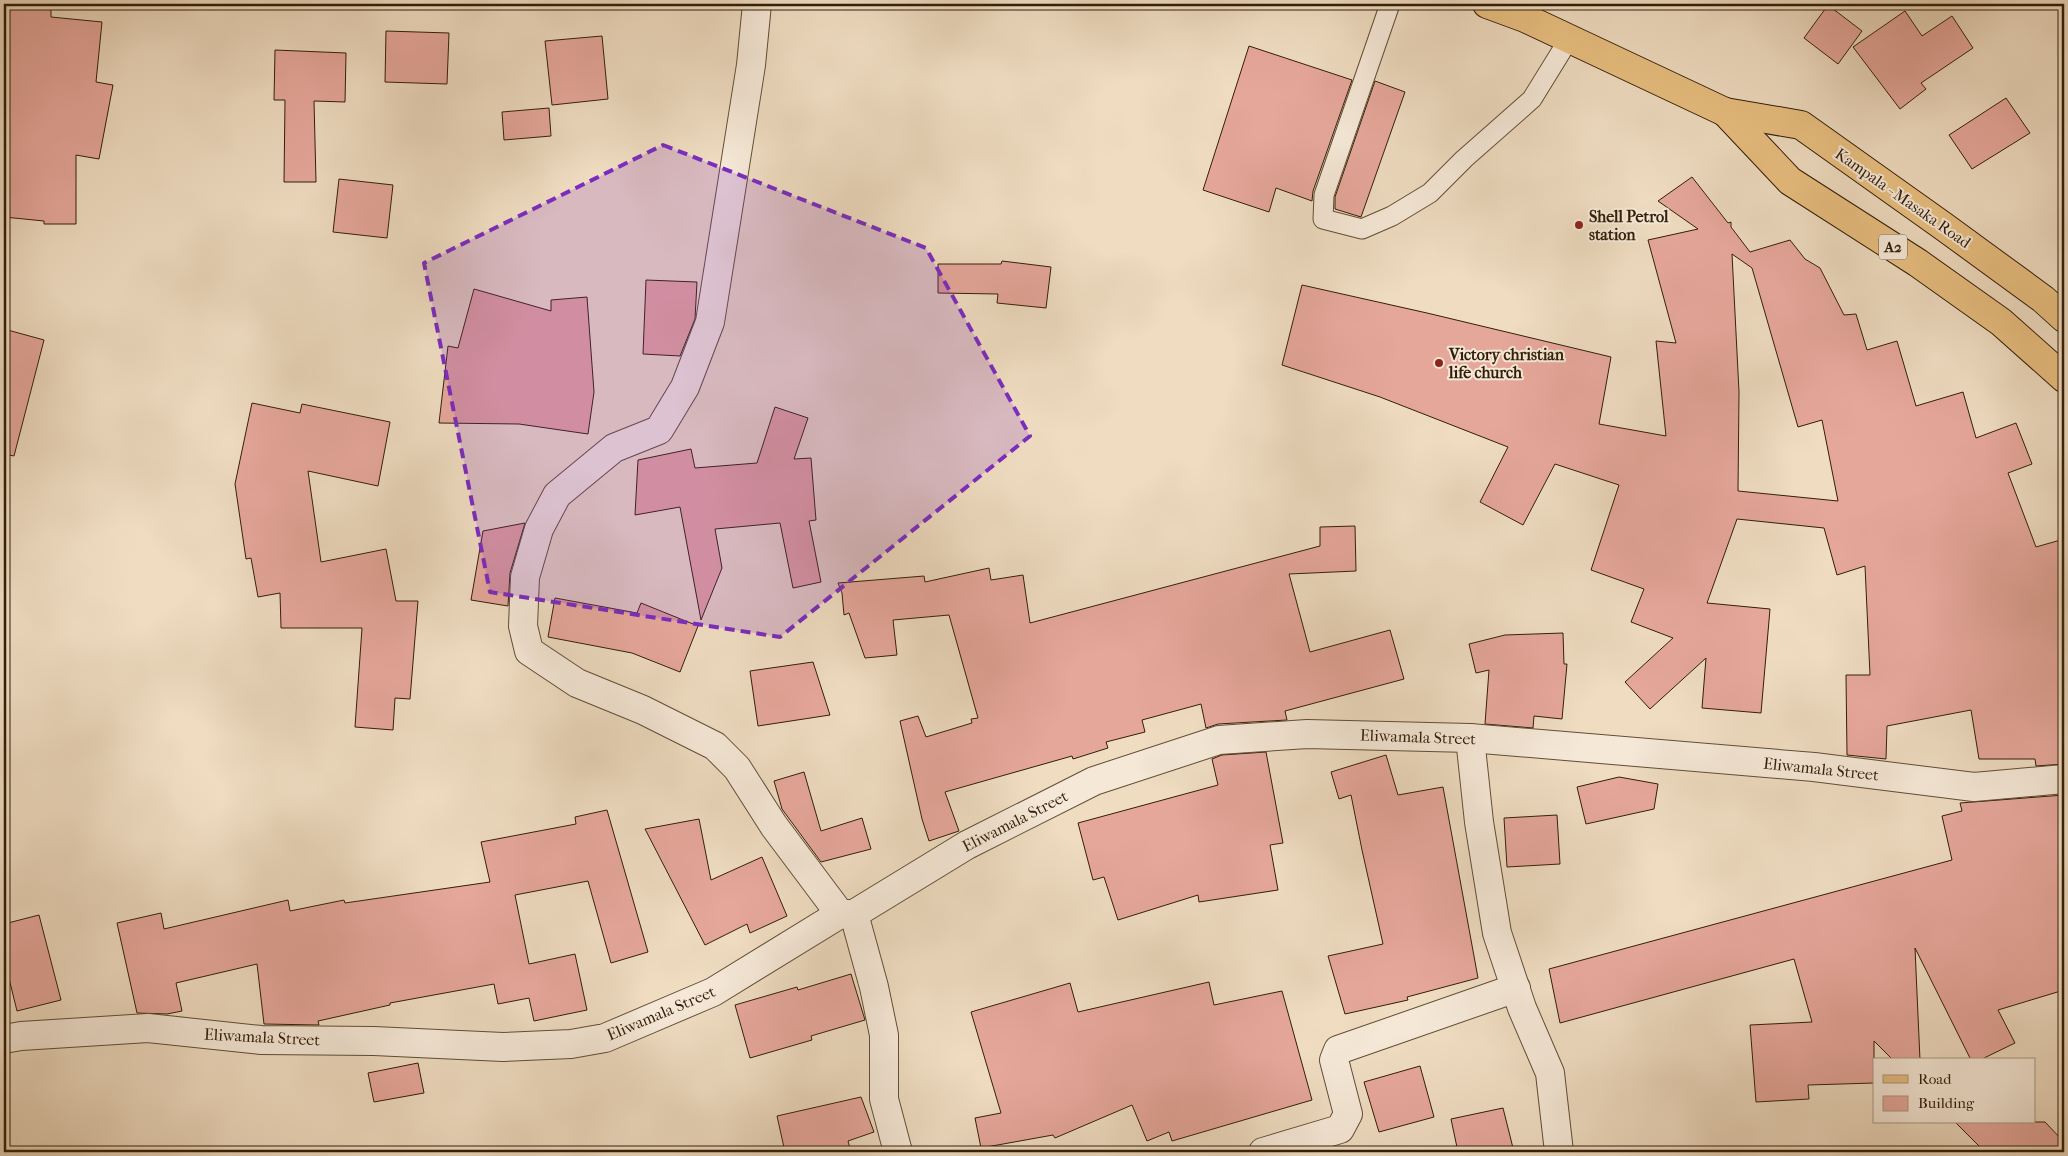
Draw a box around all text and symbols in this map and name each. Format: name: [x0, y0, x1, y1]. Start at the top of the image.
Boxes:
street label: Kampala - Masaka Road: [1831, 144, 1975, 252]
place label: Shell Petrol station: [1589, 207, 1669, 244]
marker: Shell Petrol station: [1573, 219, 1585, 231]
road number: A2: [1879, 234, 1907, 260]
place label: Victory christian life church: [1448, 345, 1565, 382]
marker: Victory christian life church: [1433, 357, 1445, 369]
street label: Eliwamala Street: [1360, 725, 1477, 749]
street label: Eliwamala Street: [1762, 753, 1880, 785]
street label: Eliwamala Street: [959, 786, 1071, 856]
street label: Eliwamala Street: [604, 981, 718, 1044]
street label: Eliwamala Street: [204, 1024, 321, 1050]
legend: [1873, 1058, 2036, 1124]
text: Road: [1918, 1070, 1952, 1088]
text: Building: [1918, 1094, 1975, 1112]

